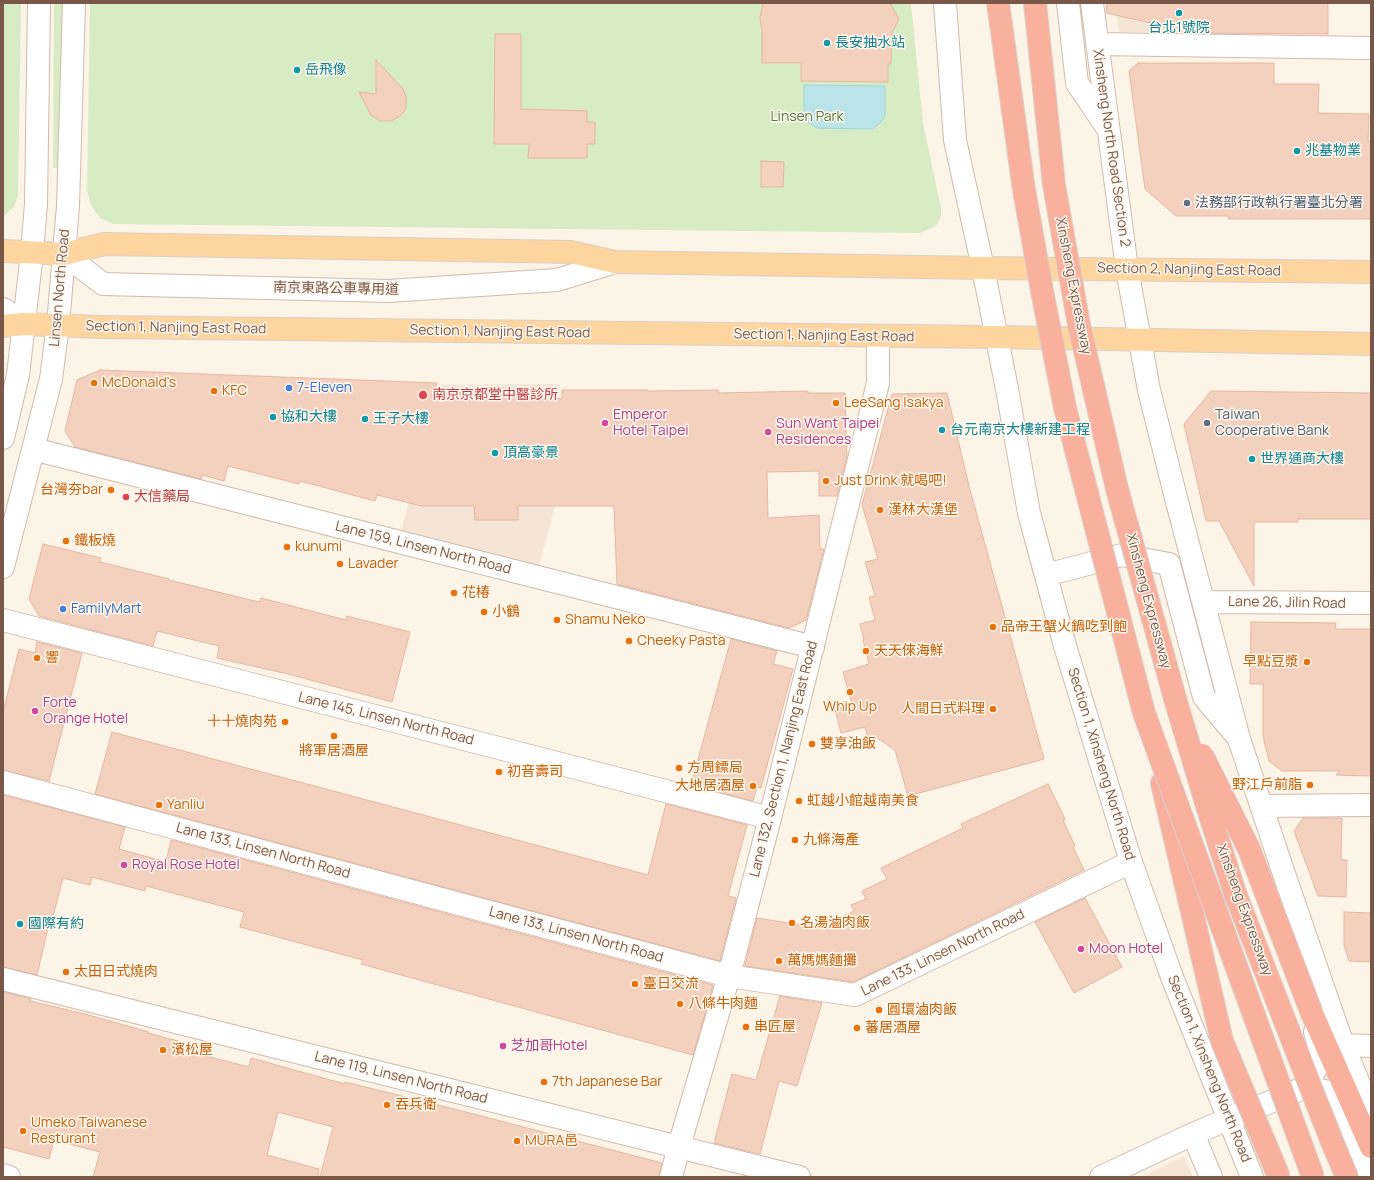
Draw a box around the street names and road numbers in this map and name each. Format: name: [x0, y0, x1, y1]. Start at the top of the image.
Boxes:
street label: Xinsheng North Road Section 2: [1089, 48, 1133, 248]
street label: Xinsheng Expressway: [1051, 216, 1095, 356]
street label: Linsen North Road: [46, 228, 74, 348]
street label: Section 2, Nanjing East Road: [1097, 260, 1281, 280]
street label: 南京東路公車專用道: [273, 280, 399, 298]
street label: Section 1, Nanjing East Road: [85, 318, 267, 338]
street label: Section 1, Nanjing East Road: [409, 322, 591, 342]
street label: Section 1, Nanjing East Road: [733, 326, 915, 346]
street label: Lane 159, Linsen North Road: [333, 518, 513, 578]
street label: Xinsheng Expressway: [1122, 532, 1174, 670]
street label: Lane 26, Jilin Road: [1228, 594, 1346, 612]
street label: Lane 132, Section 1, Nanjing East Road: [746, 639, 822, 879]
street label: Section 1, Xinsheng North Road: [1064, 666, 1138, 862]
street label: Lane 145, Linsen North Road: [296, 689, 476, 749]
street label: Lane 133, Linsen North Road: [174, 820, 352, 882]
street label: Xinsheng Expressway: [1212, 842, 1276, 978]
street label: Lane 133, Linsen North Road: [487, 904, 665, 966]
street label: Lane 133, Linsen North Road: [859, 906, 1027, 1000]
street label: Section 1, Xinsheng North Road: [1164, 973, 1254, 1165]
street label: Lane 119, Linsen North Road: [313, 1048, 489, 1108]

